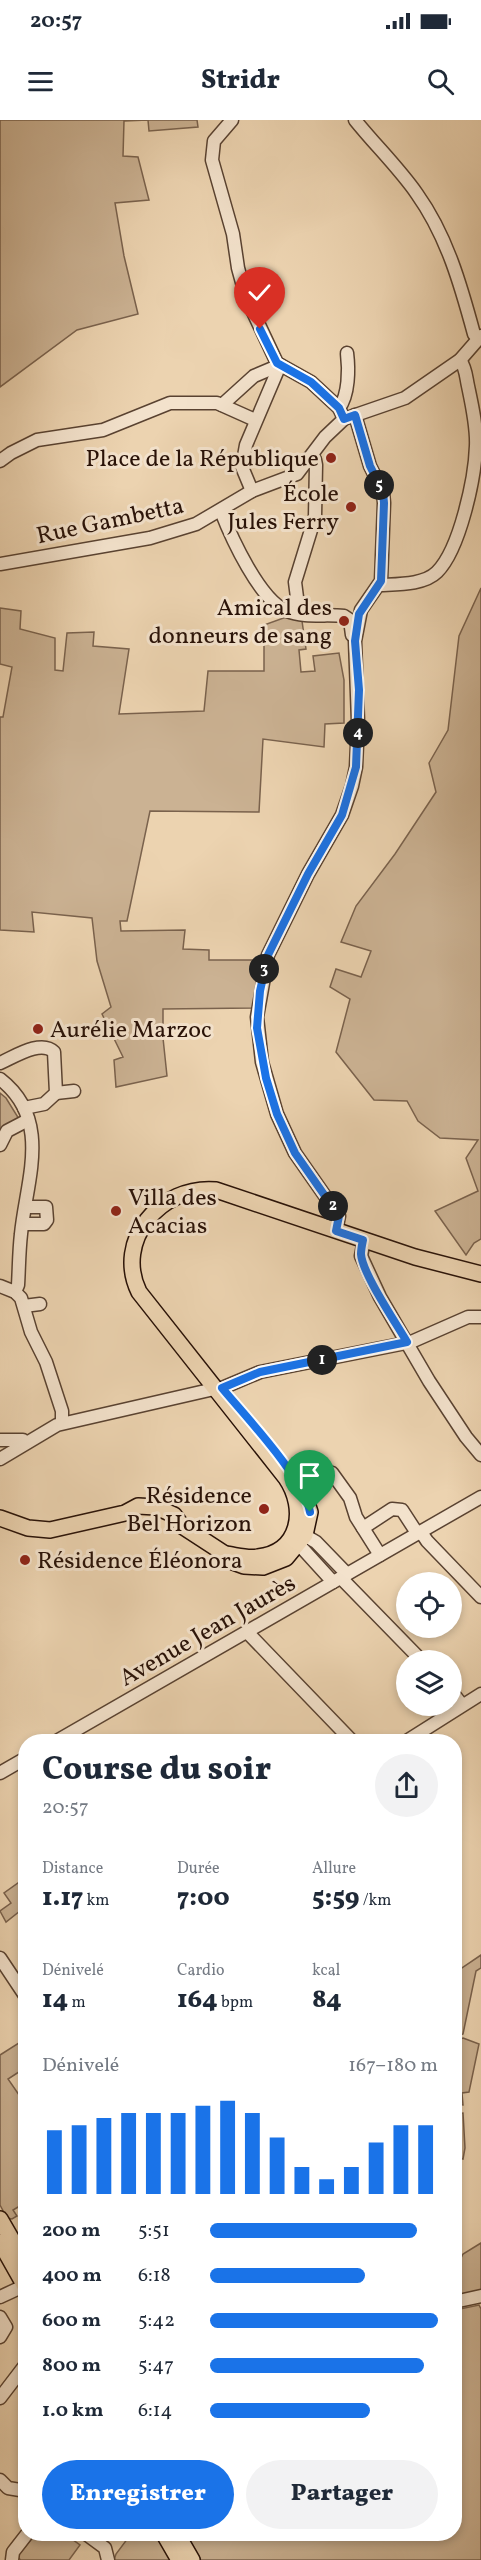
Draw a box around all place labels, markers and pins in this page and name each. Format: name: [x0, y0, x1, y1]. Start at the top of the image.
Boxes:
pin: [234, 267, 285, 329]
place label: Place de la République: [85, 443, 319, 477]
marker: Place de la République: [324, 451, 338, 465]
pin: 5: [364, 470, 394, 500]
place label: École Jules Ferry: [227, 478, 339, 540]
marker: École Jules Ferry: [344, 500, 358, 514]
place label: Amical des donneurs de sang: [148, 592, 332, 654]
marker: Amical des donneurs de sang: [337, 614, 351, 628]
pin: 4: [343, 718, 373, 748]
pin: 3: [249, 954, 279, 984]
place label: Aurélie Marzoc: [50, 1014, 212, 1048]
marker: Aurélie Marzoc: [31, 1022, 45, 1036]
place label: Villa des Acacias: [128, 1182, 217, 1244]
pin: 2: [318, 1191, 348, 1221]
marker: Villa des Acacias: [109, 1204, 123, 1218]
pin: 1: [307, 1345, 337, 1375]
pin: [284, 1450, 335, 1512]
place label: Résidence Bel Horizon: [126, 1480, 252, 1542]
marker: Résidence Bel Horizon: [257, 1502, 271, 1516]
place label: Résidence Éléonora: [37, 1545, 243, 1579]
marker: Résidence Éléonora: [18, 1553, 32, 1567]

